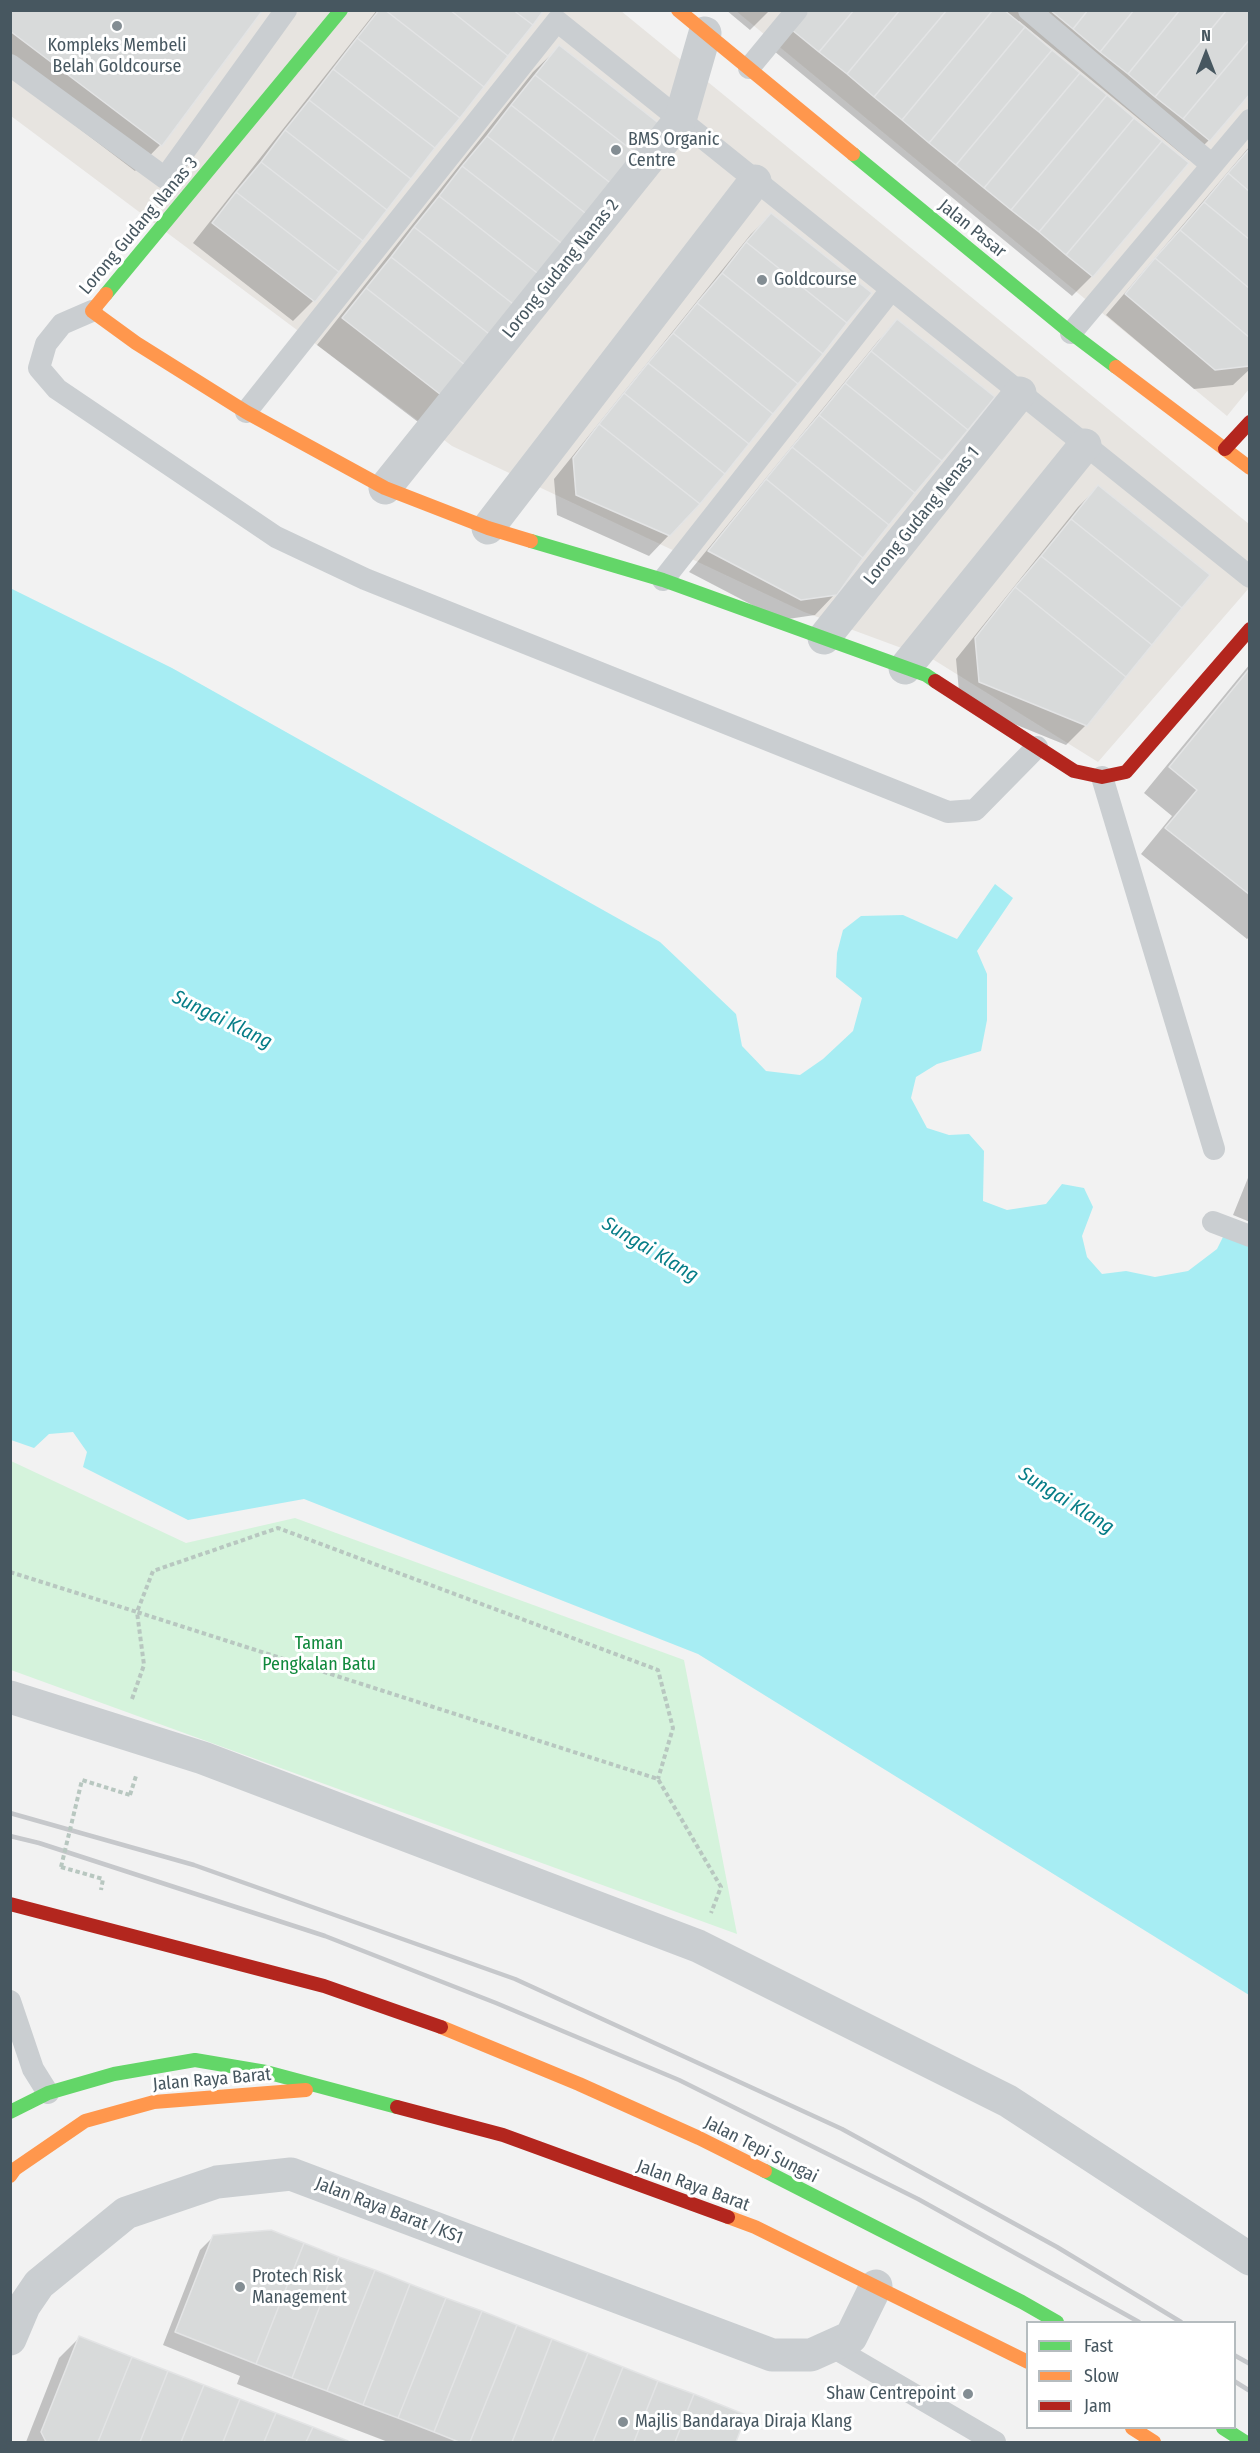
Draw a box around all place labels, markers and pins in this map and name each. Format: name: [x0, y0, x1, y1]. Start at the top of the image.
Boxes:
marker: Kompleks Membeli Belah Goldcourse: [110, 19, 124, 33]
place label: Kompleks Membeli Belah Goldcourse: [47, 35, 187, 78]
place label: BMS Organic Centre: [628, 129, 720, 172]
marker: BMS Organic Centre: [609, 143, 623, 157]
place label: Goldcourse: [774, 269, 857, 291]
marker: Goldcourse: [755, 273, 769, 287]
place label: Protech Risk Management: [252, 2266, 347, 2308]
marker: Protech Risk Management: [233, 2280, 247, 2294]
place label: Shaw Centrepoint: [826, 2383, 956, 2405]
marker: Shaw Centrepoint: [961, 2387, 975, 2401]
place label: Majlis Bandaraya Diraja Klang: [635, 2411, 852, 2433]
marker: Majlis Bandaraya Diraja Klang: [616, 2415, 630, 2429]

